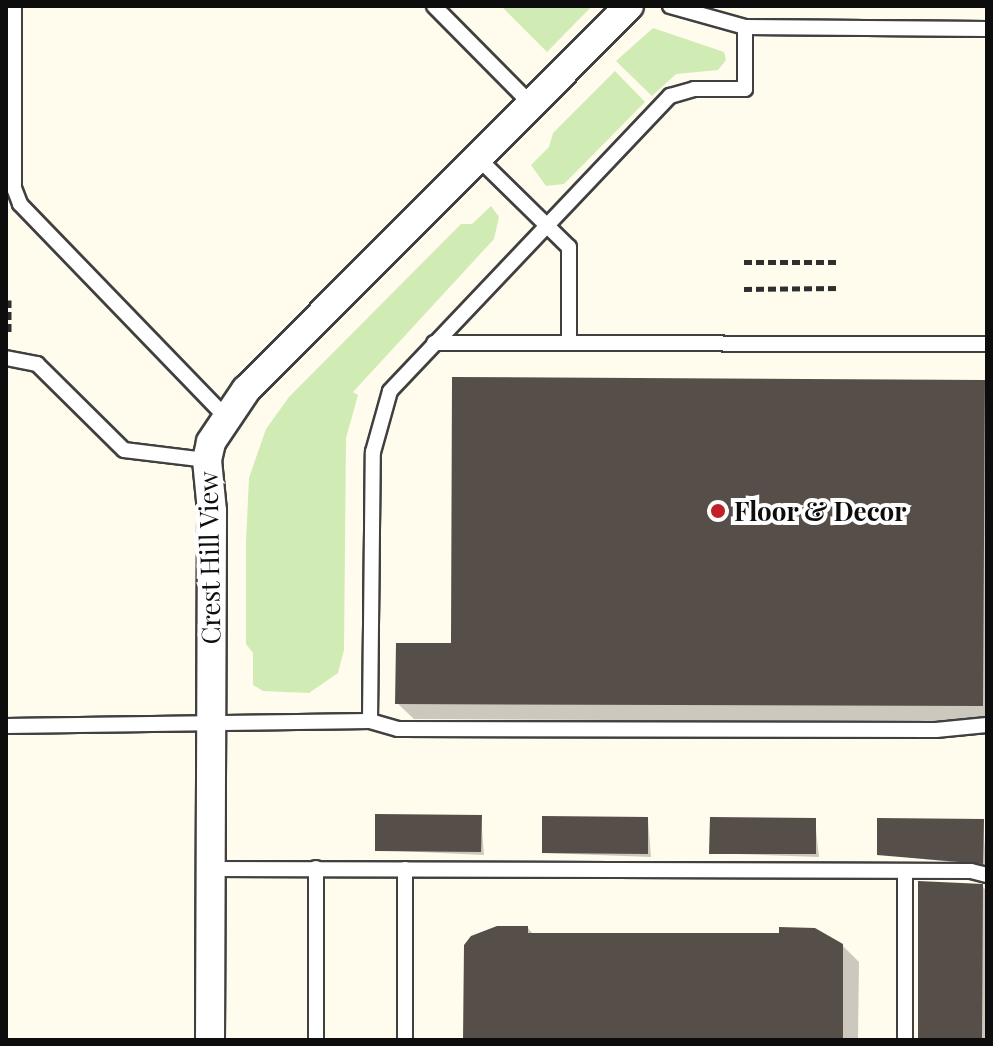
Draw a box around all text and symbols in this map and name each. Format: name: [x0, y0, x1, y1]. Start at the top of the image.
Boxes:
street label: Crest Hill View: [192, 471, 226, 645]
place label: Floor & Decor: [734, 495, 907, 527]
marker: Floor & Decor: [709, 502, 727, 520]

